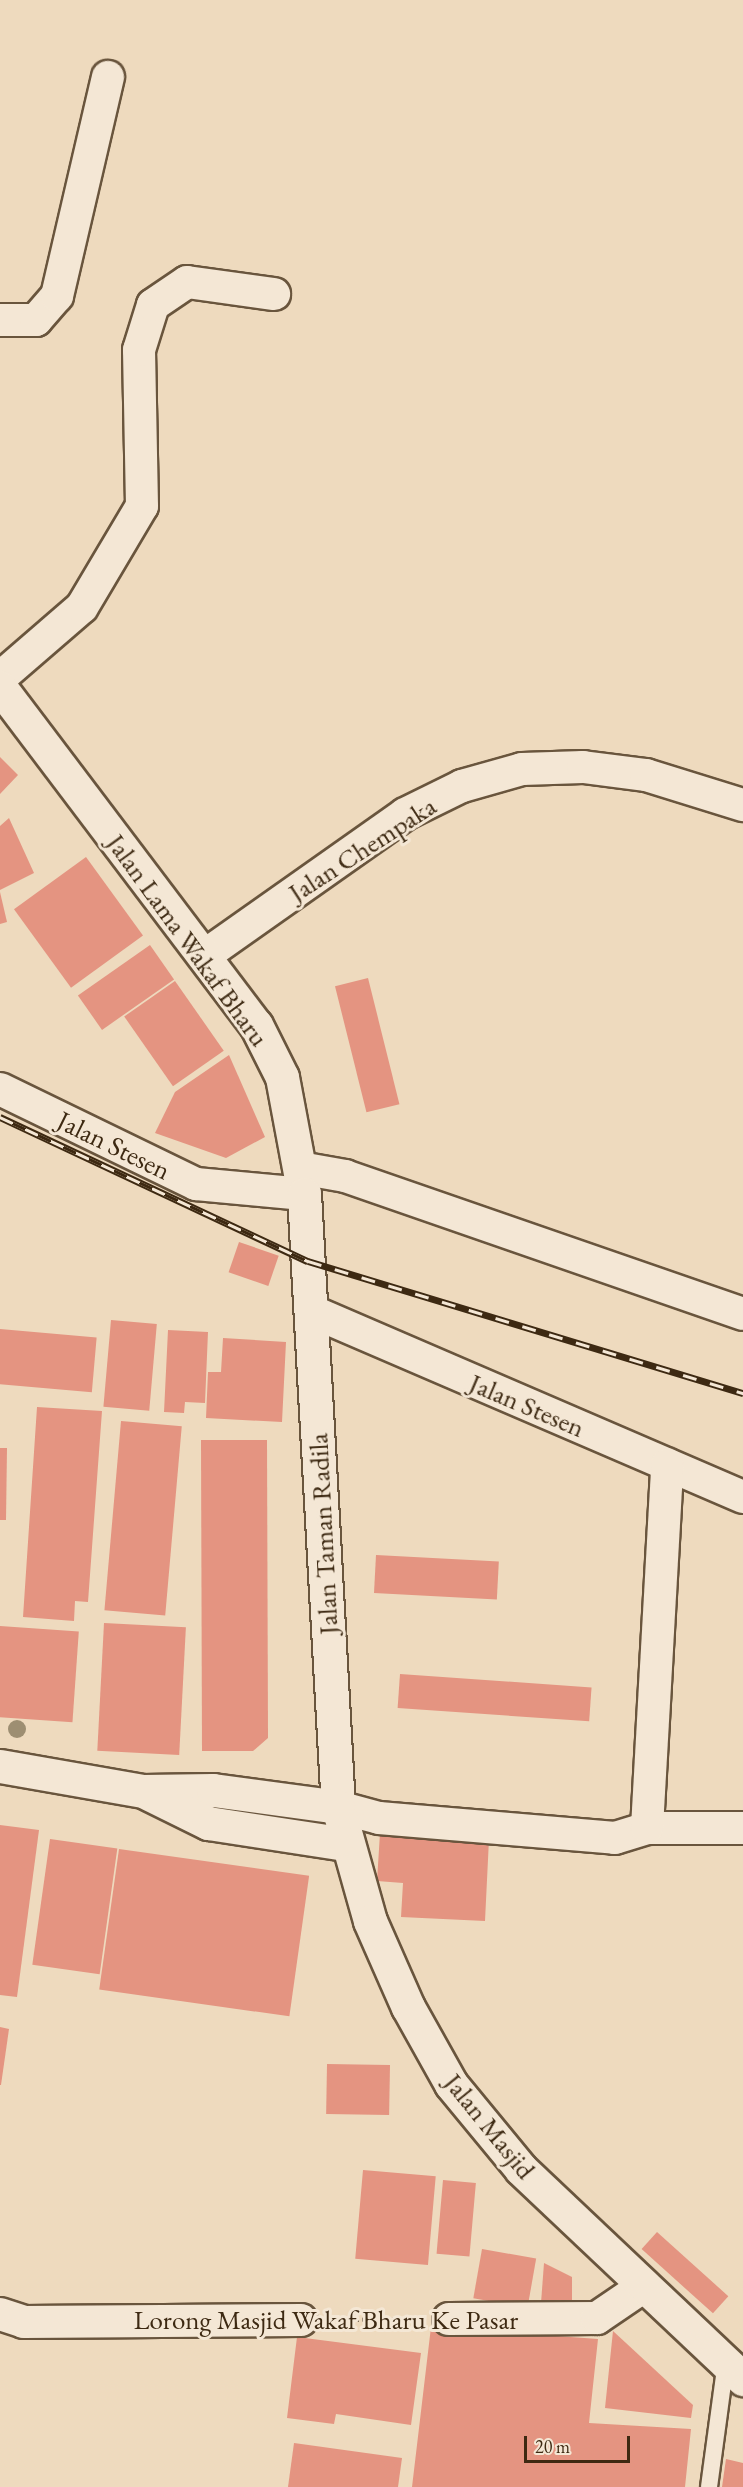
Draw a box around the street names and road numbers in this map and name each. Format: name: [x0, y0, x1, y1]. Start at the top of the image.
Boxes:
street label: Jalan Chempaka: [282, 789, 442, 909]
street label: Jalan Lama Wakaf Bharu: [100, 827, 276, 1053]
street label: Jalan Stesen: [52, 1104, 176, 1186]
street label: Jalan Stesen: [465, 1366, 589, 1444]
street label: Jalan Taman Radila: [302, 1432, 344, 1636]
street label: Jalan Masjid: [438, 2067, 542, 2185]
street label: Lorong Masjid Wakaf Bharu Ke Pasar: [134, 2304, 518, 2336]

